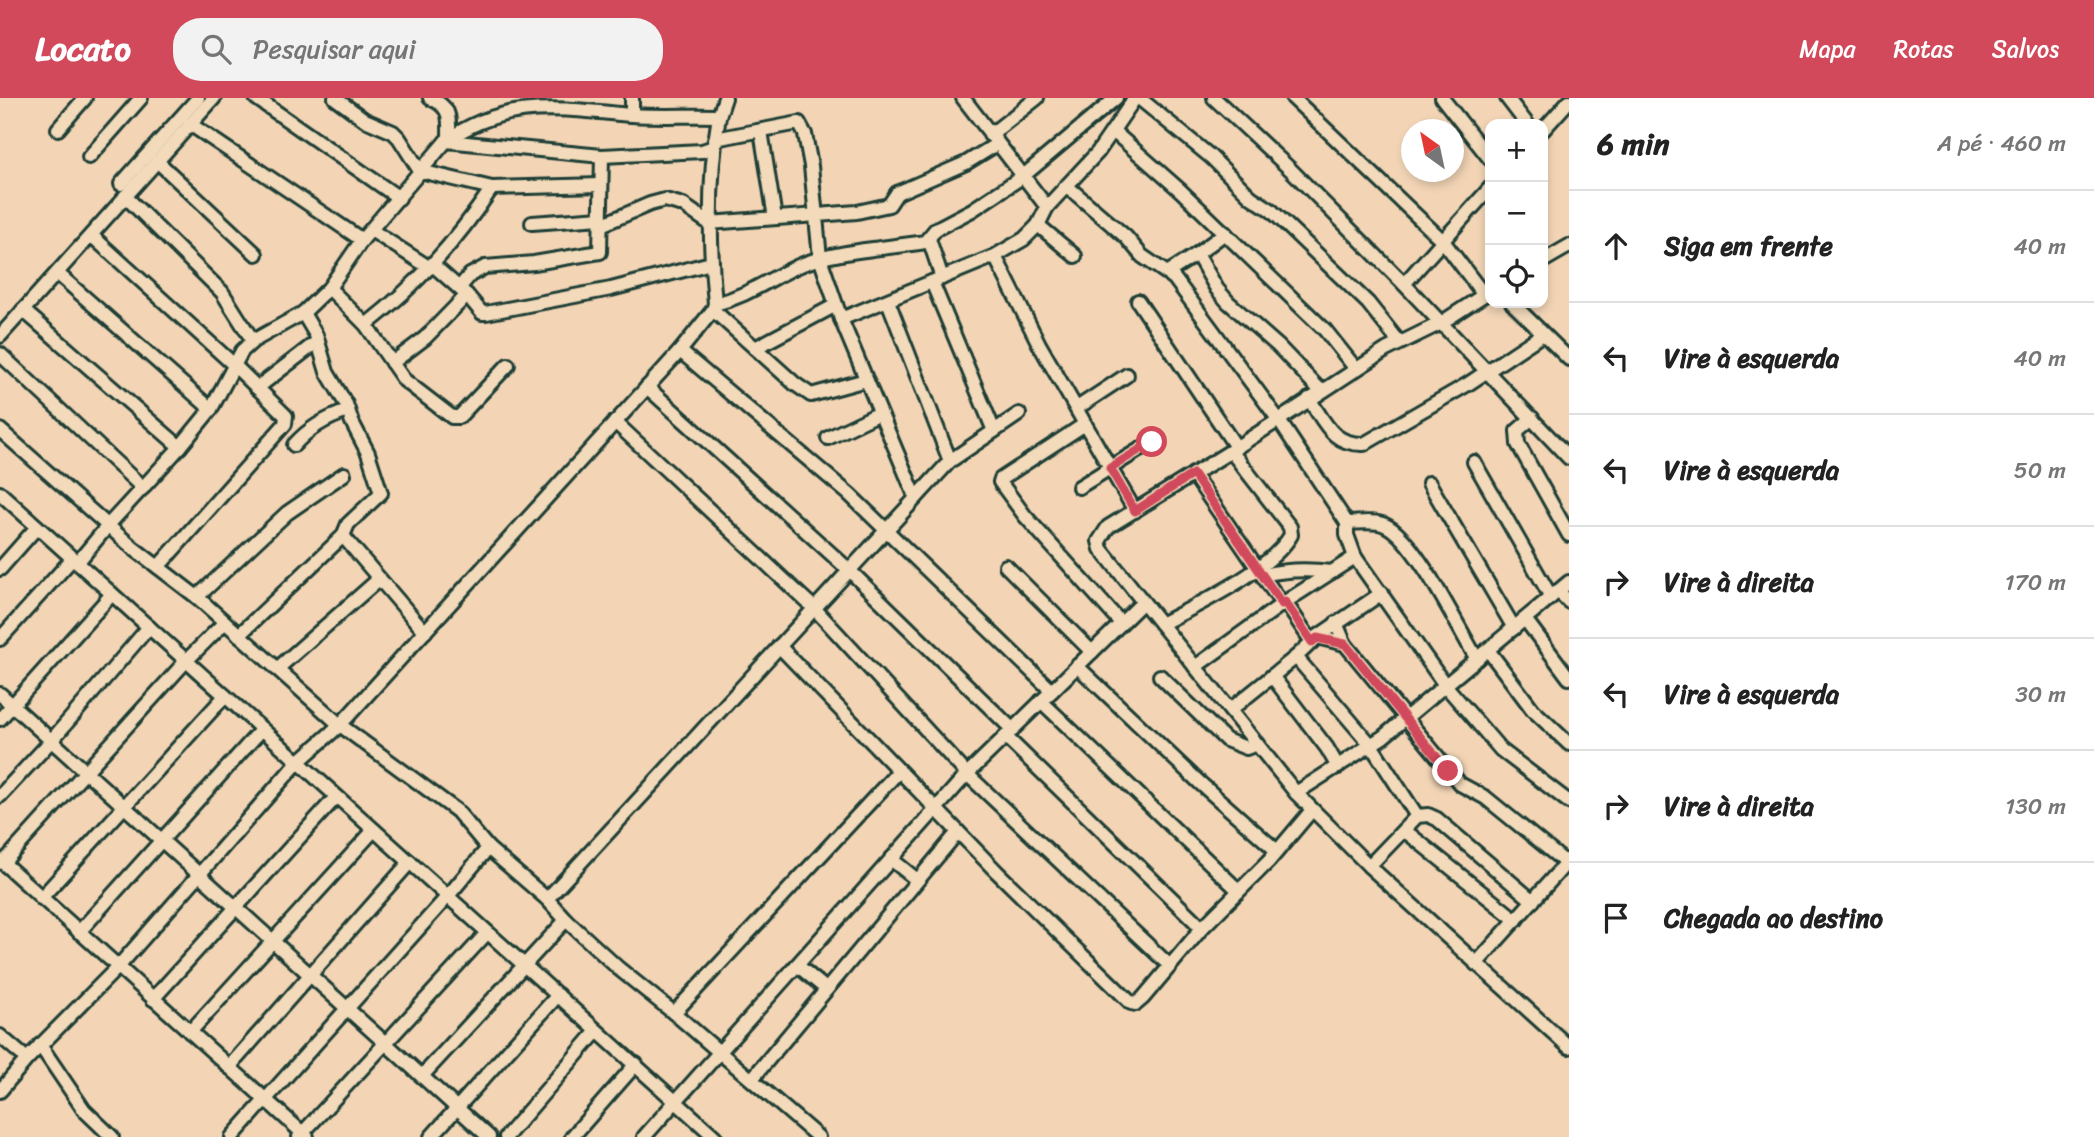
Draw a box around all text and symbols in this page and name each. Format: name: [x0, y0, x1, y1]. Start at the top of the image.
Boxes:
search box: [173, 18, 663, 81]
text: Locato: [35, 20, 131, 78]
text: Pesquisar aqui: [253, 26, 416, 72]
text: Mapa: [1799, 28, 1856, 70]
text: Rotas: [1894, 28, 1954, 70]
text: Salvos: [1992, 28, 2059, 70]
icon: search: [197, 30, 235, 68]
text: 6 min: [1597, 117, 1669, 171]
north arrow: [1401, 119, 1464, 182]
map controls: [1485, 119, 1548, 308]
button: +: [1485, 119, 1548, 182]
text: A pé · 460 m: [1937, 123, 2066, 164]
button: −: [1485, 182, 1548, 245]
text: Siga em frente: [1664, 223, 1833, 269]
text: 40 m: [2013, 226, 2066, 267]
icon: ahead: [1597, 227, 1635, 265]
button: locate: [1485, 245, 1548, 308]
text: Vire à esquerda: [1664, 335, 1839, 381]
text: 40 m: [2013, 338, 2066, 379]
icon: left: [1597, 339, 1635, 377]
route start: [1136, 426, 1167, 457]
text: Vire à esquerda: [1664, 447, 1839, 493]
text: 50 m: [2014, 450, 2066, 491]
icon: left: [1597, 451, 1635, 489]
text: Vire à direita: [1664, 559, 1814, 605]
text: 170 m: [2005, 562, 2066, 603]
icon: right: [1597, 563, 1635, 601]
text: Vire à esquerda: [1664, 671, 1839, 717]
text: 30 m: [2015, 674, 2066, 715]
icon: left: [1597, 675, 1635, 713]
route end: [1432, 755, 1463, 786]
text: Vire à direita: [1664, 783, 1814, 829]
text: 130 m: [2005, 786, 2066, 827]
icon: right: [1597, 787, 1635, 825]
text: Chegada ao destino: [1664, 895, 1883, 941]
icon: arrive: [1597, 899, 1635, 937]

